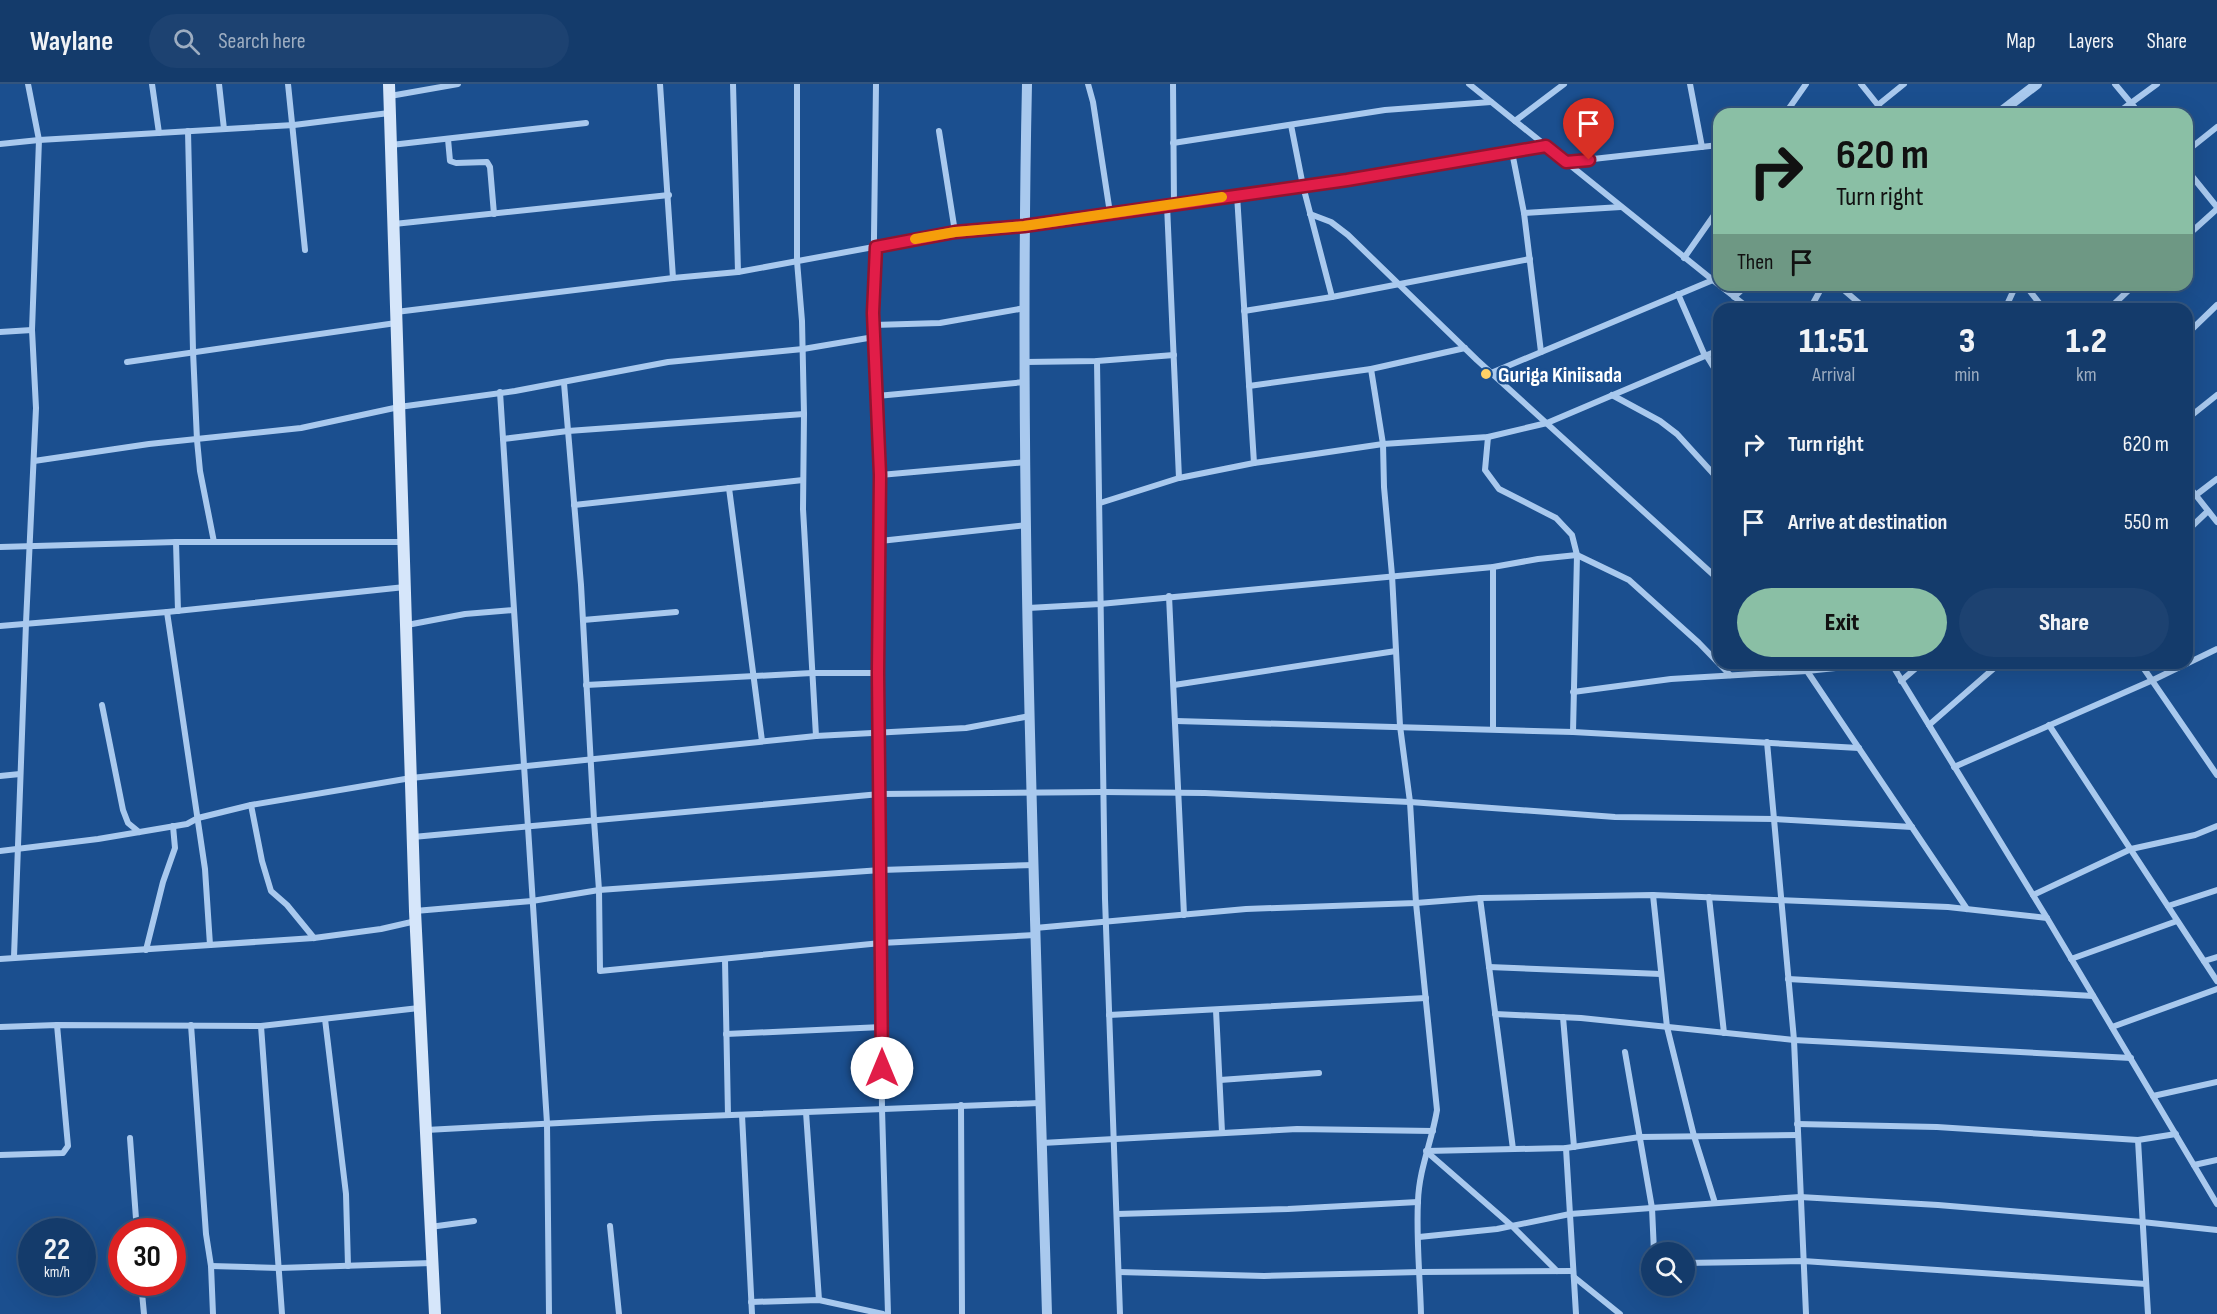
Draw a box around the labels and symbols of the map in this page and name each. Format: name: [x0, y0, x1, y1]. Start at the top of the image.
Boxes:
pin: [1563, 98, 1614, 160]
place label: Guriga Kiniisada: [1498, 362, 1622, 389]
marker: Guriga Kiniisada: [1479, 367, 1493, 381]
position arrow: [850, 1036, 914, 1100]
speed limit sign: 30: [108, 1218, 186, 1296]

